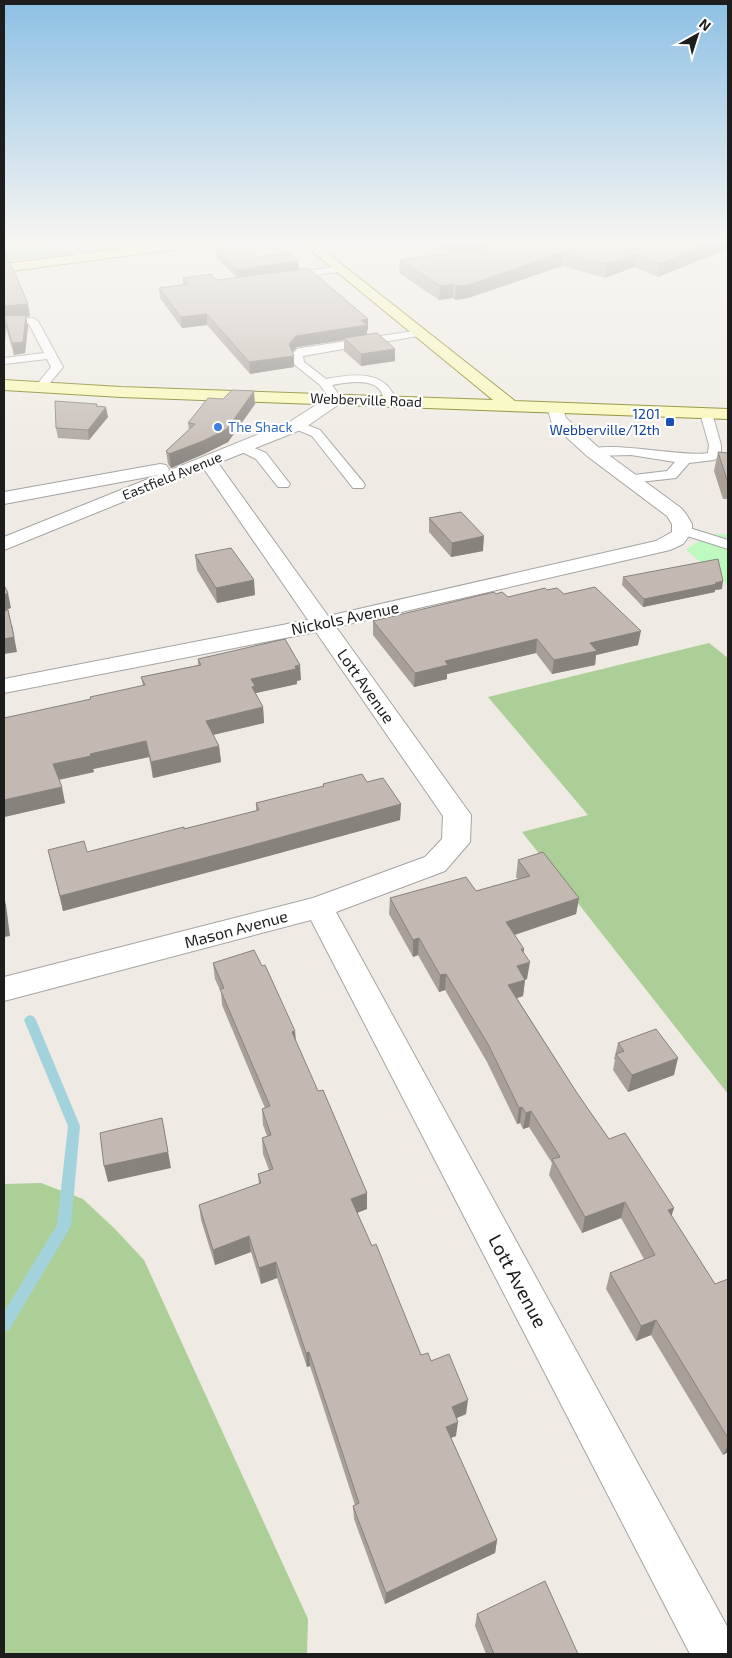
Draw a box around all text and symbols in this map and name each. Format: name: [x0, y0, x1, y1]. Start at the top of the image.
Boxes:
north arrow: [672, 10, 722, 60]
text: N: [696, 15, 715, 34]
street label: Webberville Road: [310, 389, 422, 410]
place label: 1201 Webberville/12th: [549, 405, 660, 438]
marker: 1201 Webberville/12th: [664, 416, 676, 428]
place label: The Shack: [228, 418, 293, 435]
marker: The Shack: [212, 421, 224, 433]
street label: Eastfield Avenue: [120, 448, 224, 503]
street label: Nickols Avenue: [289, 597, 401, 638]
street label: Lott Avenue: [334, 645, 399, 726]
street label: Mason Avenue: [182, 906, 290, 951]
street label: Lott Avenue: [484, 1230, 553, 1331]

